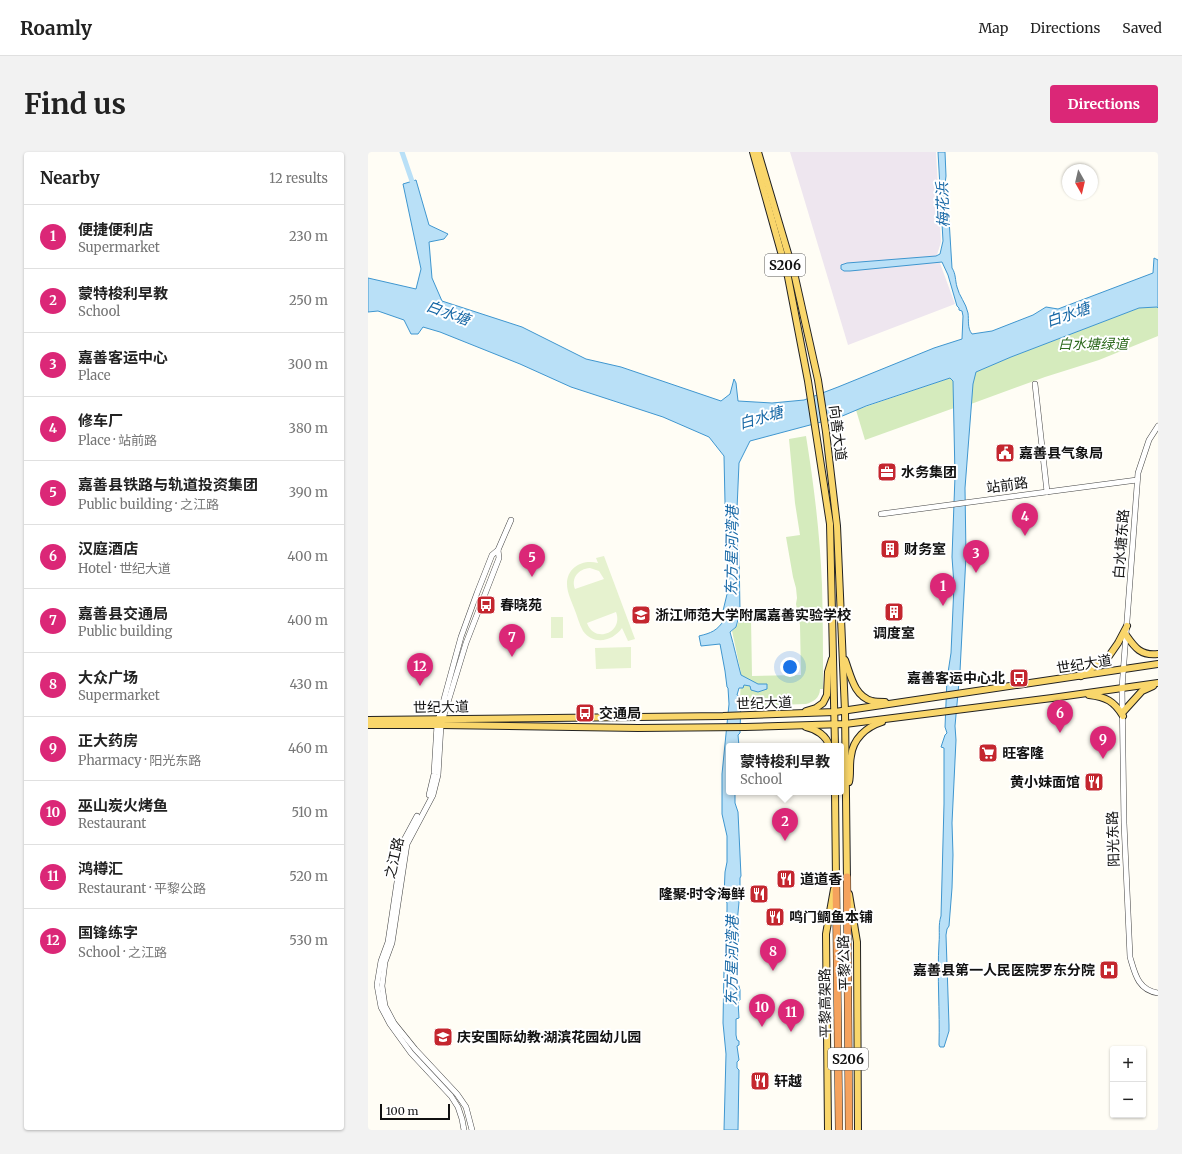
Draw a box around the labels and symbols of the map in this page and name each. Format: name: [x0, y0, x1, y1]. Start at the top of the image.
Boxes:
north arrow: [1062, 164, 1098, 200]
water label: 梅花浜: [932, 180, 953, 228]
road number: S206: [765, 254, 805, 276]
water label: 白水塘: [424, 296, 475, 330]
water label: 白水塘: [1043, 297, 1095, 331]
park label: 白水塘绿道: [1058, 335, 1130, 353]
water label: 白水塘: [737, 401, 788, 433]
street label: 向善大道: [826, 404, 850, 462]
public building icon: 嘉善县气象局: [994, 442, 1016, 464]
place label: 嘉善县气象局: [1019, 444, 1103, 462]
office icon: 水务集团: [876, 461, 898, 483]
place label: 水务集团: [901, 463, 957, 481]
street label: 站前路: [985, 473, 1029, 497]
pin: 4: [1012, 503, 1038, 536]
water label: 东方星河湾港: [721, 504, 742, 596]
street label: 白水塘东路: [1110, 508, 1132, 580]
building icon: 财务室: [879, 538, 901, 560]
place label: 财务室: [904, 540, 946, 558]
pin: 3: [963, 540, 989, 573]
pin: 5: [519, 544, 545, 577]
pin: 1: [930, 573, 956, 606]
bus stop icon: 春晓苑: [475, 594, 497, 616]
place label: 春晓苑: [500, 596, 542, 614]
building icon: 调度室: [883, 601, 905, 623]
school or university icon: 浙江师范大学附属嘉善实验学校: [630, 604, 652, 626]
place label: 浙江师范大学附属嘉善实验学校: [655, 606, 851, 624]
pin: 7: [499, 624, 525, 657]
place label: 调度室: [873, 624, 915, 642]
street label: 世纪大道: [1055, 651, 1113, 677]
pin: 12: [407, 653, 433, 686]
your location: [780, 657, 800, 677]
bus stop icon: 嘉善客运中心北: [1008, 667, 1030, 689]
place label: 嘉善客运中心北: [907, 669, 1005, 687]
street label: 世纪大道: [736, 693, 792, 713]
street label: 世纪大道: [413, 698, 469, 716]
pin: 6: [1047, 700, 1073, 733]
bus stop icon: 交通局: [574, 702, 596, 724]
place label: 交通局: [599, 704, 641, 722]
pin: 9: [1090, 726, 1116, 759]
supermarket icon: 旺客隆: [977, 742, 999, 764]
place label: 旺客隆: [1002, 744, 1044, 762]
restaurant icon: 黄小妹面馆: [1083, 771, 1105, 793]
place label: 黄小妹面馆: [1010, 773, 1080, 791]
pin: 2: [772, 808, 798, 841]
street label: 阳光东路: [1103, 811, 1123, 867]
street label: 之江路: [381, 836, 407, 880]
restaurant icon: 道道香: [775, 868, 797, 890]
place label: 道道香: [800, 870, 842, 888]
restaurant icon: 隆聚·时令海鲜: [748, 883, 770, 905]
place label: 隆聚·时令海鲜: [659, 885, 745, 903]
restaurant icon: 鸣门鲷鱼本铺: [764, 906, 786, 928]
place label: 鸣门鲷鱼本铺: [789, 908, 873, 926]
water label: 东方星河湾港: [721, 914, 742, 1006]
street label: 平黎公路: [834, 935, 854, 991]
pin: 8: [760, 938, 786, 971]
hospital icon: 嘉善县第一人民医院罗东分院: [1098, 959, 1120, 981]
place label: 嘉善县第一人民医院罗东分院: [913, 961, 1095, 979]
street label: 平黎高架路: [815, 968, 835, 1038]
pin: 10: [749, 994, 775, 1027]
pin: 11: [778, 999, 804, 1032]
school or university icon: 庆安国际幼教·湖滨花园幼儿园: [432, 1026, 454, 1048]
place label: 庆安国际幼教·湖滨花园幼儿园: [457, 1028, 641, 1046]
road number: S206: [828, 1048, 868, 1070]
restaurant icon: 轩越: [749, 1070, 771, 1092]
place label: 轩越: [774, 1072, 802, 1090]
scale bar: [380, 1102, 450, 1121]

